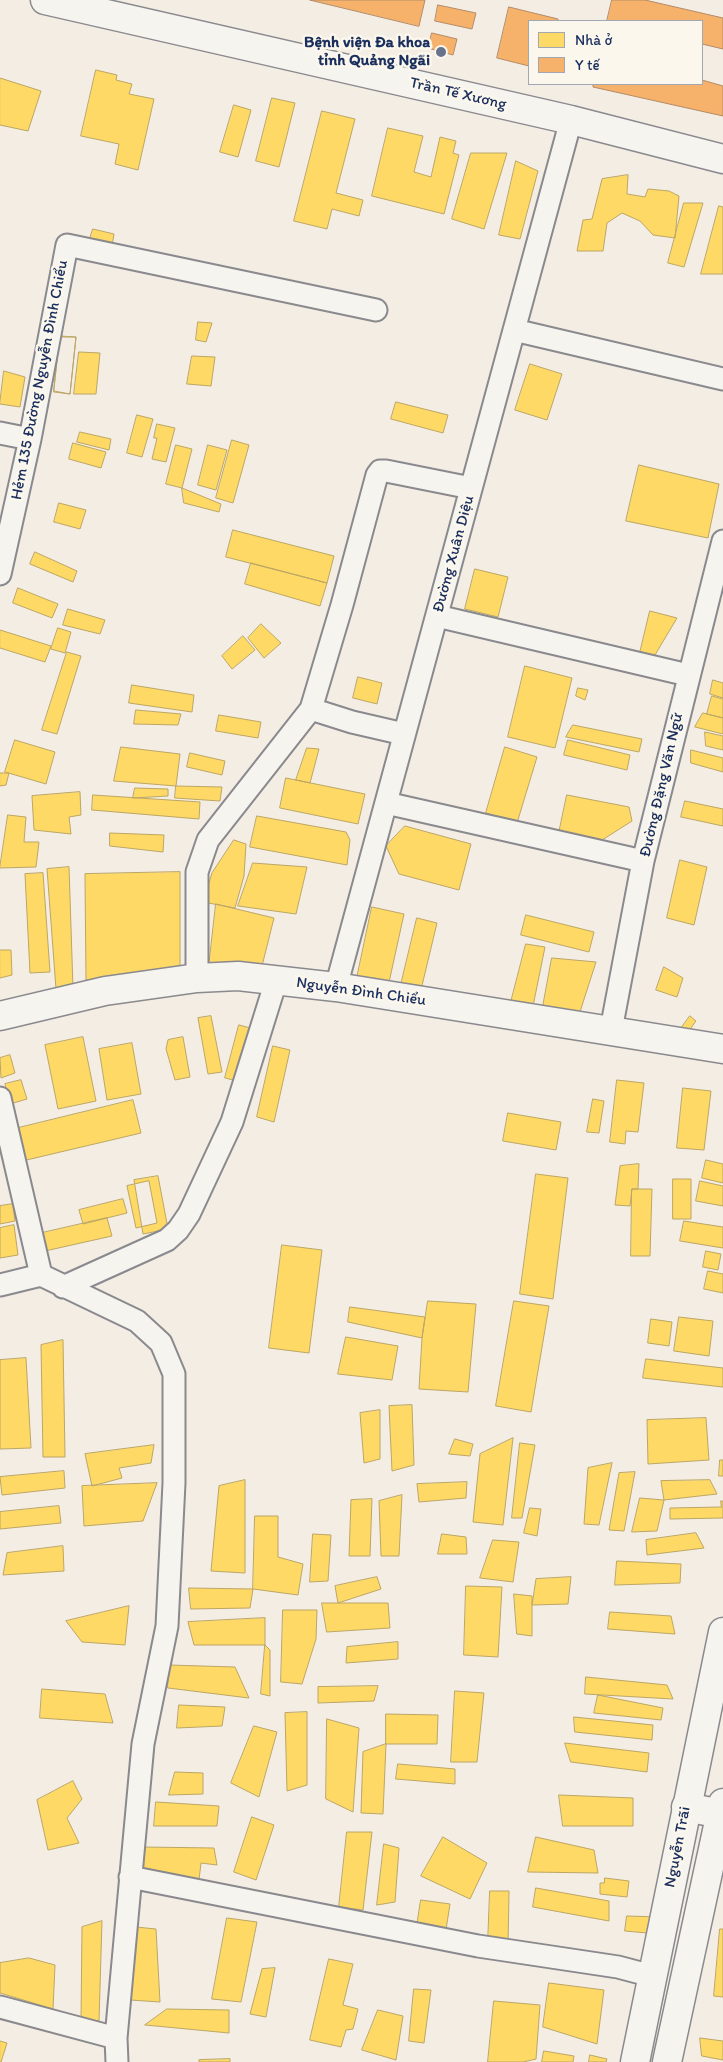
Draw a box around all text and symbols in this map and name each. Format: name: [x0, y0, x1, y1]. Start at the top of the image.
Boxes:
legend: [528, 20, 703, 85]
text: Nhà ở: [575, 31, 612, 49]
place label: Bệnh viện Đa khoa tỉnh Quảng Ngãi: [304, 33, 430, 71]
marker: Bệnh viện Đa khoa tỉnh Quảng Ngãi: [434, 45, 448, 59]
text: Y tế: [575, 56, 600, 74]
street label: Trần Tế Xương: [408, 74, 508, 114]
street label: Hẻm 135 Đường Nguyễn Đình Chiểu: [7, 258, 73, 502]
street label: Đường Xuân Diệu: [429, 493, 479, 615]
street label: Đường Đặng Văn Ngữ: [636, 711, 688, 859]
street label: Nguyễn Đình Chiểu: [295, 973, 427, 1011]
street label: Nguyễn Trãi: [661, 1805, 695, 1889]

